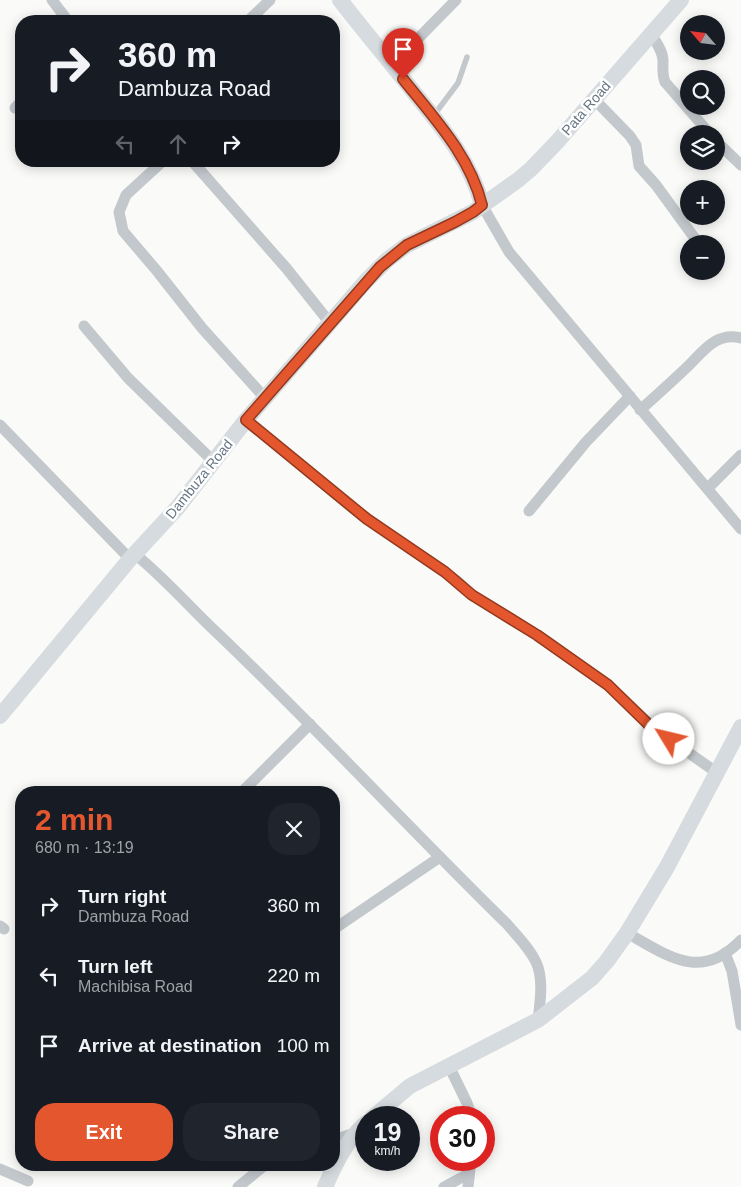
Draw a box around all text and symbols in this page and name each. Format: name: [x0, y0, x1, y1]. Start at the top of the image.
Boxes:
north arrow: [680, 15, 725, 60]
map controls: [680, 15, 725, 280]
pin: [382, 28, 424, 79]
icon: right: [35, 35, 100, 100]
text: 360 m: [118, 35, 217, 74]
icon: arrive: [389, 35, 417, 63]
button: search: [680, 70, 725, 115]
text: Dambuza Road: [118, 76, 271, 101]
street label: Pata Road: [558, 78, 614, 138]
button: layers: [680, 125, 725, 170]
icon: left: [111, 130, 139, 158]
icon: ahead: [164, 130, 192, 158]
icon: right: [217, 130, 245, 158]
button: +: [680, 180, 725, 225]
button: −: [680, 235, 725, 280]
street label: Dambuza Road: [162, 436, 236, 522]
position arrow: [642, 712, 694, 764]
text: 2 min: [35, 803, 113, 836]
button: close: [268, 803, 320, 855]
text: 680 m · 13:19: [35, 839, 134, 856]
text: Turn right: [78, 886, 166, 907]
icon: right: [35, 892, 63, 920]
text: 360 m: [267, 895, 320, 916]
text: Dambuza Road: [78, 908, 189, 925]
text: Turn left: [78, 956, 153, 977]
icon: left: [35, 962, 63, 990]
text: 220 m: [267, 965, 320, 986]
text: Machibisa Road: [78, 978, 193, 995]
icon: arrive: [35, 1032, 63, 1060]
text: Arrive at destination: [78, 1035, 262, 1056]
text: 100 m: [277, 1035, 330, 1056]
button: Exit: [35, 1103, 173, 1161]
button: Share: [183, 1103, 320, 1161]
speed limit sign: 30: [430, 1106, 495, 1171]
text: 19: [374, 1118, 401, 1146]
text: km/h: [374, 1144, 401, 1158]

